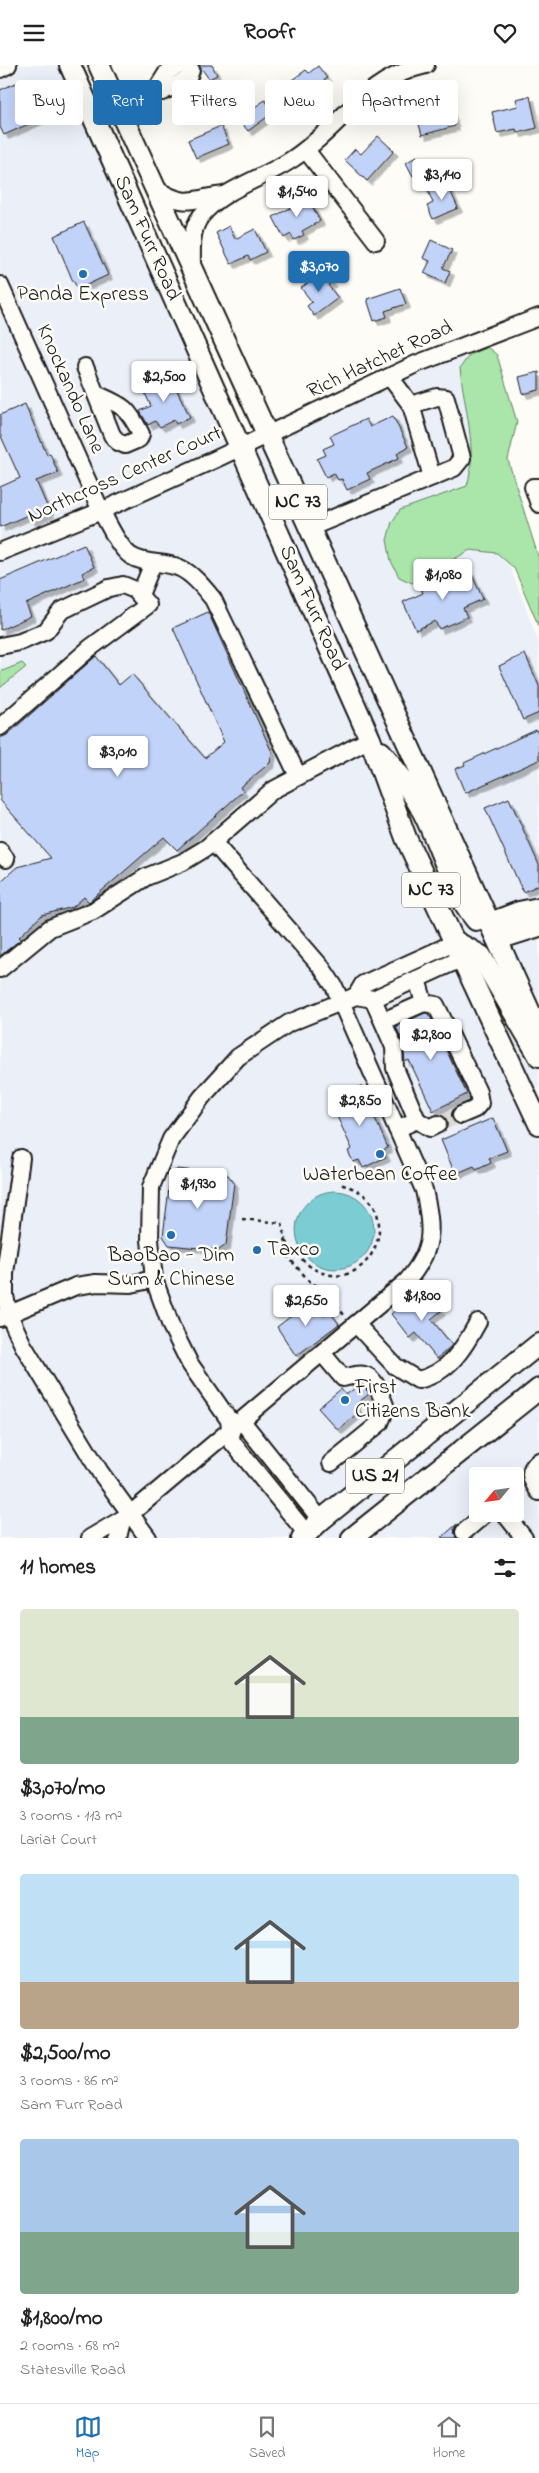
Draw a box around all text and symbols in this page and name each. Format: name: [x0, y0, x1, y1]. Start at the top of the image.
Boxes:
text: Roofr: [244, 17, 295, 49]
icon: menu: [20, 19, 48, 47]
icon: heart: [491, 19, 519, 47]
chip: Buy: [15, 80, 83, 125]
chip: Rent: [93, 80, 162, 125]
chip: Filters: [172, 80, 255, 125]
chip: New: [265, 80, 333, 125]
chip: Apartment: [343, 80, 458, 125]
pin: $3,140: [401, 159, 483, 201]
text: $3,140: [423, 163, 461, 187]
street label: Sam Furr Road: [106, 171, 188, 306]
pin: $1,540: [256, 175, 338, 218]
text: $1,540: [277, 180, 317, 204]
pin: $3,070: [278, 251, 360, 293]
text: $3,070: [299, 255, 339, 279]
marker: Panda Express: [77, 268, 89, 280]
place label: Panda Express: [17, 280, 149, 310]
street label: Rich Hatchet Road: [302, 313, 458, 407]
street label: Knockando Lane: [28, 320, 112, 459]
pin: $2,500: [123, 361, 205, 403]
text: $2,500: [142, 365, 186, 389]
street label: Northcross Center Court: [23, 419, 227, 531]
road number: NC 73: [269, 485, 327, 519]
street label: Sam Furr Road: [271, 541, 353, 676]
pin: $1,080: [402, 559, 484, 601]
text: $1,080: [424, 563, 462, 587]
pin: $3,010: [77, 735, 159, 778]
text: $3,010: [99, 740, 137, 764]
road number: NC 73: [402, 873, 460, 907]
pin: $2,800: [390, 1019, 472, 1061]
text: $2,800: [411, 1023, 451, 1047]
pin: $2,850: [319, 1085, 401, 1127]
text: $2,850: [339, 1089, 381, 1113]
marker: Waterbean Coffee: [374, 1148, 386, 1160]
place label: Waterbean Coffee: [303, 1160, 458, 1190]
pin: $1,930: [157, 1167, 239, 1210]
text: $1,930: [180, 1172, 216, 1196]
marker: BaoBao - Dim Sum & Chinese: [165, 1229, 177, 1241]
place label: Taxco: [267, 1235, 319, 1265]
place label: BaoBao - Dim Sum & Chinese: [107, 1241, 235, 1295]
marker: Taxco: [251, 1244, 263, 1256]
pin: $1,800: [381, 1279, 463, 1322]
text: $1,800: [403, 1284, 441, 1308]
pin: $2,650: [265, 1285, 347, 1327]
text: $2,650: [284, 1289, 328, 1313]
place label: First Citizens Bank: [354, 1373, 471, 1427]
marker: First Citizens Bank: [339, 1394, 351, 1406]
road number: US 21: [346, 1459, 404, 1493]
north arrow: [469, 1467, 524, 1523]
map controls: [469, 1467, 524, 1522]
text: 11 homes: [20, 1553, 96, 1583]
icon: filters: [491, 1554, 519, 1582]
icon: home: [225, 1642, 315, 1732]
text: $3,070/mo: [20, 1774, 106, 1804]
text: 3 rooms · 113 m²: [20, 1804, 122, 1828]
text: Lariat Court: [20, 1828, 97, 1852]
icon: home: [225, 1907, 315, 1997]
text: $2,500/mo: [20, 2039, 111, 2069]
text: 3 rooms · 86 m²: [20, 2069, 118, 2093]
text: Sam Furr Road: [20, 2093, 122, 2117]
icon: home: [225, 2172, 315, 2262]
text: $1,800/mo: [20, 2304, 103, 2334]
text: 2 rooms · 68 m²: [20, 2334, 120, 2358]
text: Statesville Road: [20, 2358, 125, 2382]
tab: Map: [74, 2413, 102, 2464]
tab: Saved: [249, 2413, 285, 2464]
tab: Home: [433, 2413, 465, 2464]

